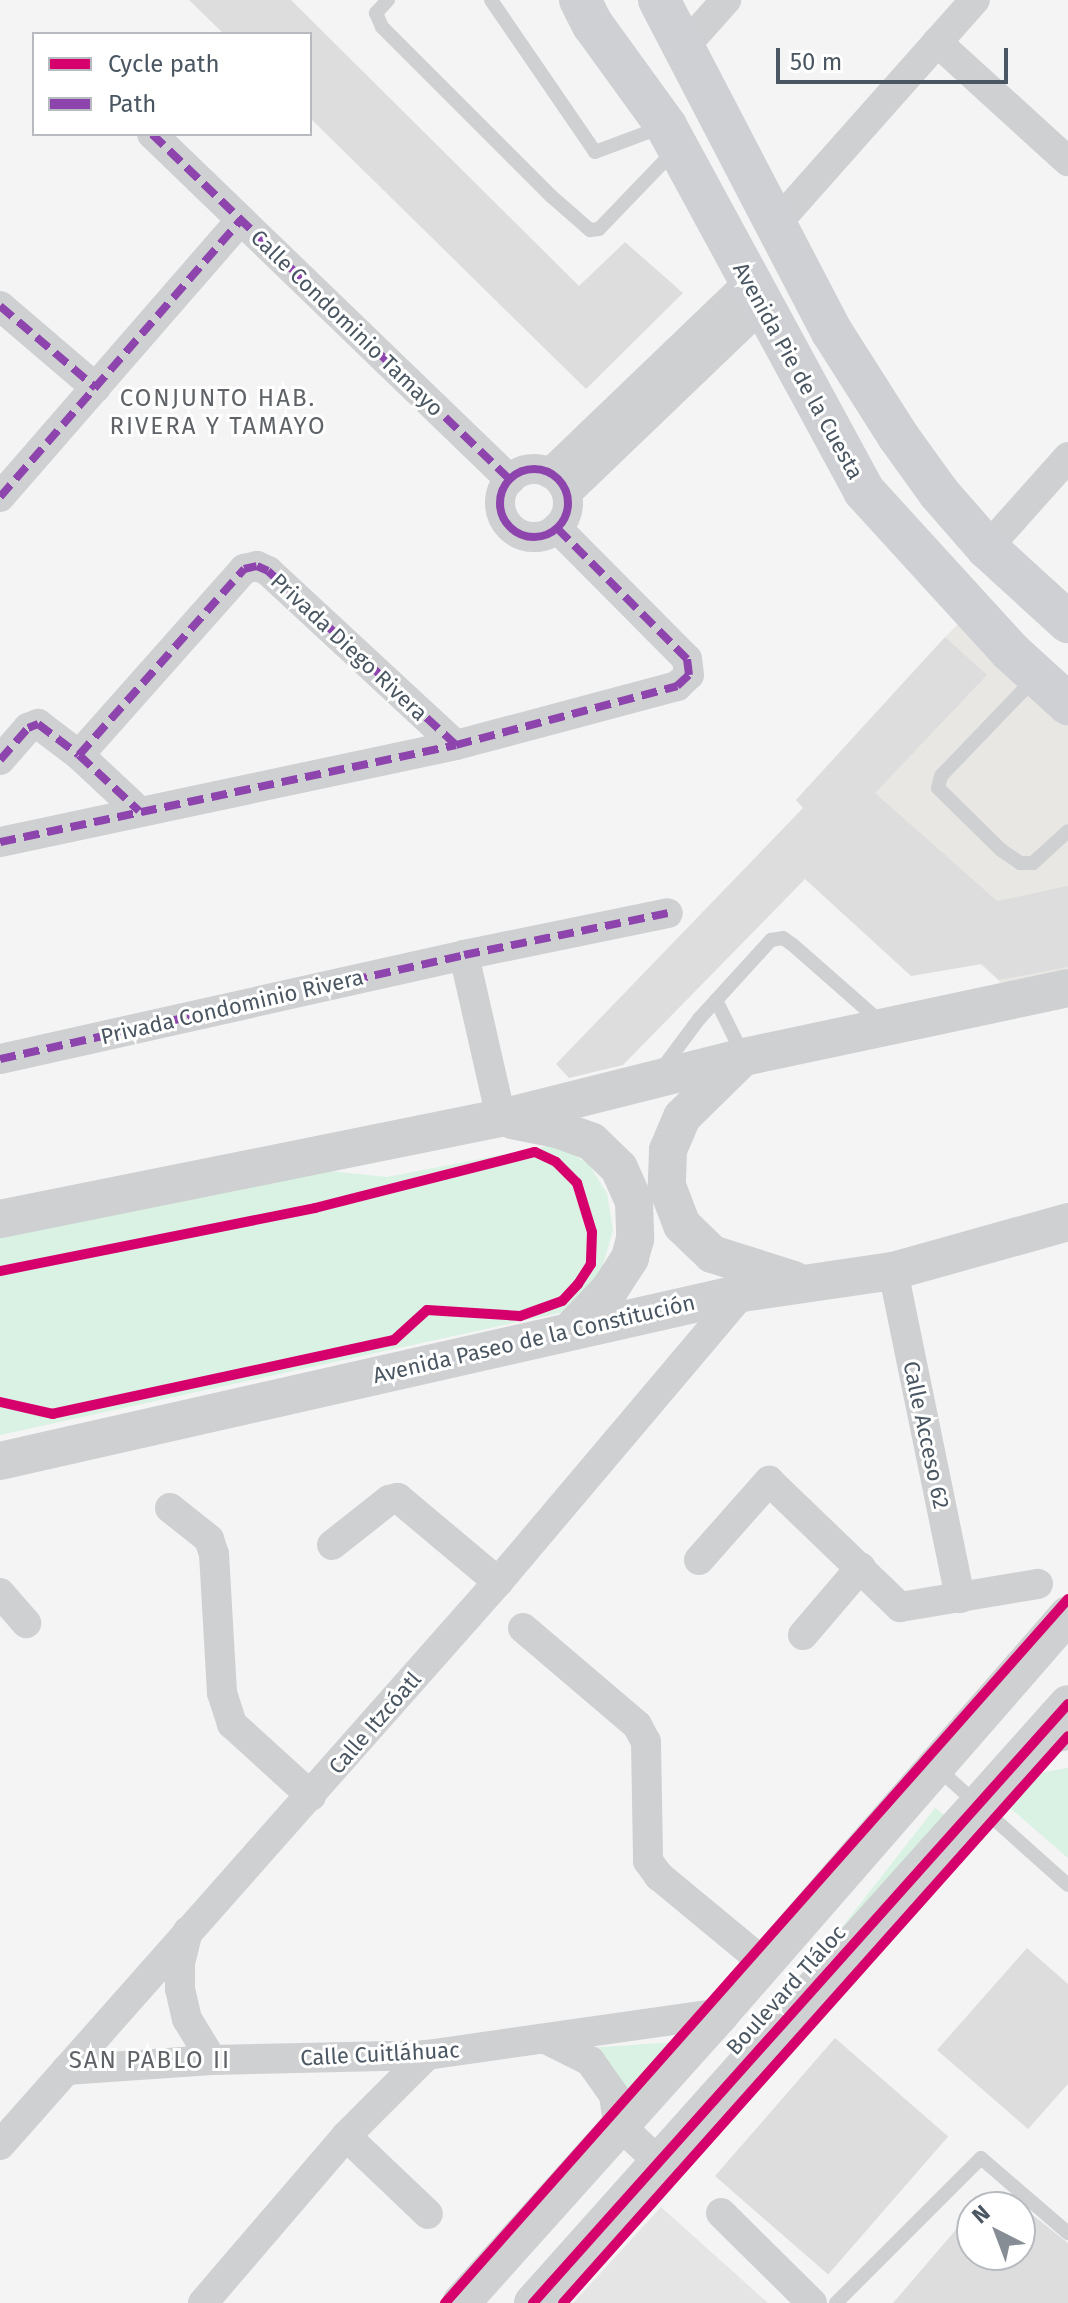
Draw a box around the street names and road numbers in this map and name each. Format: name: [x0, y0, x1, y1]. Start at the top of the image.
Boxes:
street label: Calle Condominio Tamayo: [245, 224, 449, 422]
street label: Avenida Pie de la Cuesta: [727, 258, 869, 484]
street label: Privada Diego Rivera: [265, 568, 433, 726]
street label: Privada Condominio Rivera: [98, 964, 366, 1050]
street label: Avenida Paseo de la Constitución: [370, 1289, 698, 1389]
street label: Calle Acceso 62: [897, 1359, 955, 1511]
street label: Calle Itzcóatl: [323, 1666, 427, 1780]
street label: Boulevard Tláloc: [721, 1920, 851, 2060]
street label: Calle Cuitláhuac: [300, 2037, 460, 2071]

